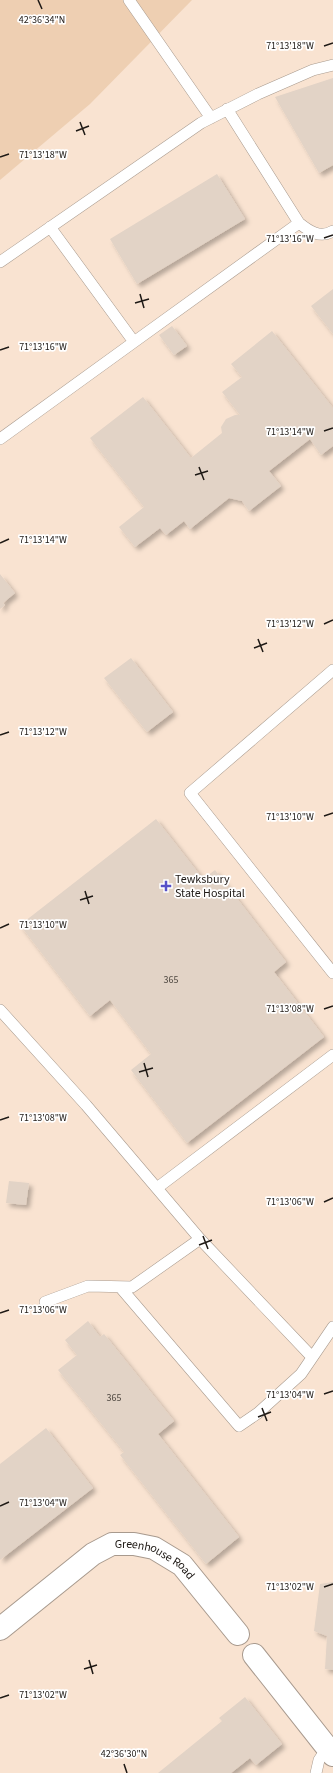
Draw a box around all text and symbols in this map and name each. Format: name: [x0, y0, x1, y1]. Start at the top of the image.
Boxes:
text: 42°36'34"N: [19, 13, 65, 27]
text: 71°13'18"W: [266, 39, 314, 53]
text: 71°13'18"W: [19, 148, 67, 162]
text: 71°13'16"W: [266, 232, 314, 246]
text: 71°13'16"W: [19, 340, 67, 354]
text: 71°13'14"W: [266, 425, 314, 439]
text: 71°13'14"W: [19, 533, 67, 547]
text: 71°13'12"W: [266, 617, 314, 631]
text: 71°13'12"W: [19, 725, 67, 739]
text: 71°13'10"W: [266, 810, 314, 824]
place label: Tewksbury State Hospital: [175, 871, 245, 902]
marker: Tewksbury State Hospital: [160, 880, 172, 892]
text: 71°13'10"W: [19, 918, 67, 932]
house number: 365: [164, 973, 178, 987]
text: 71°13'08"W: [266, 1002, 314, 1016]
text: 71°13'08"W: [19, 1111, 67, 1125]
text: 71°13'06"W: [266, 1195, 314, 1209]
text: 71°13'06"W: [19, 1303, 67, 1317]
text: 71°13'04"W: [266, 1388, 314, 1402]
house number: 365: [107, 1391, 121, 1405]
text: 71°13'04"W: [19, 1496, 67, 1510]
street label: Greenhouse Road: [115, 1535, 199, 1583]
text: 71°13'02"W: [266, 1580, 314, 1594]
text: 71°13'02"W: [19, 1688, 67, 1702]
text: 42°36'30"N: [101, 1747, 147, 1761]

